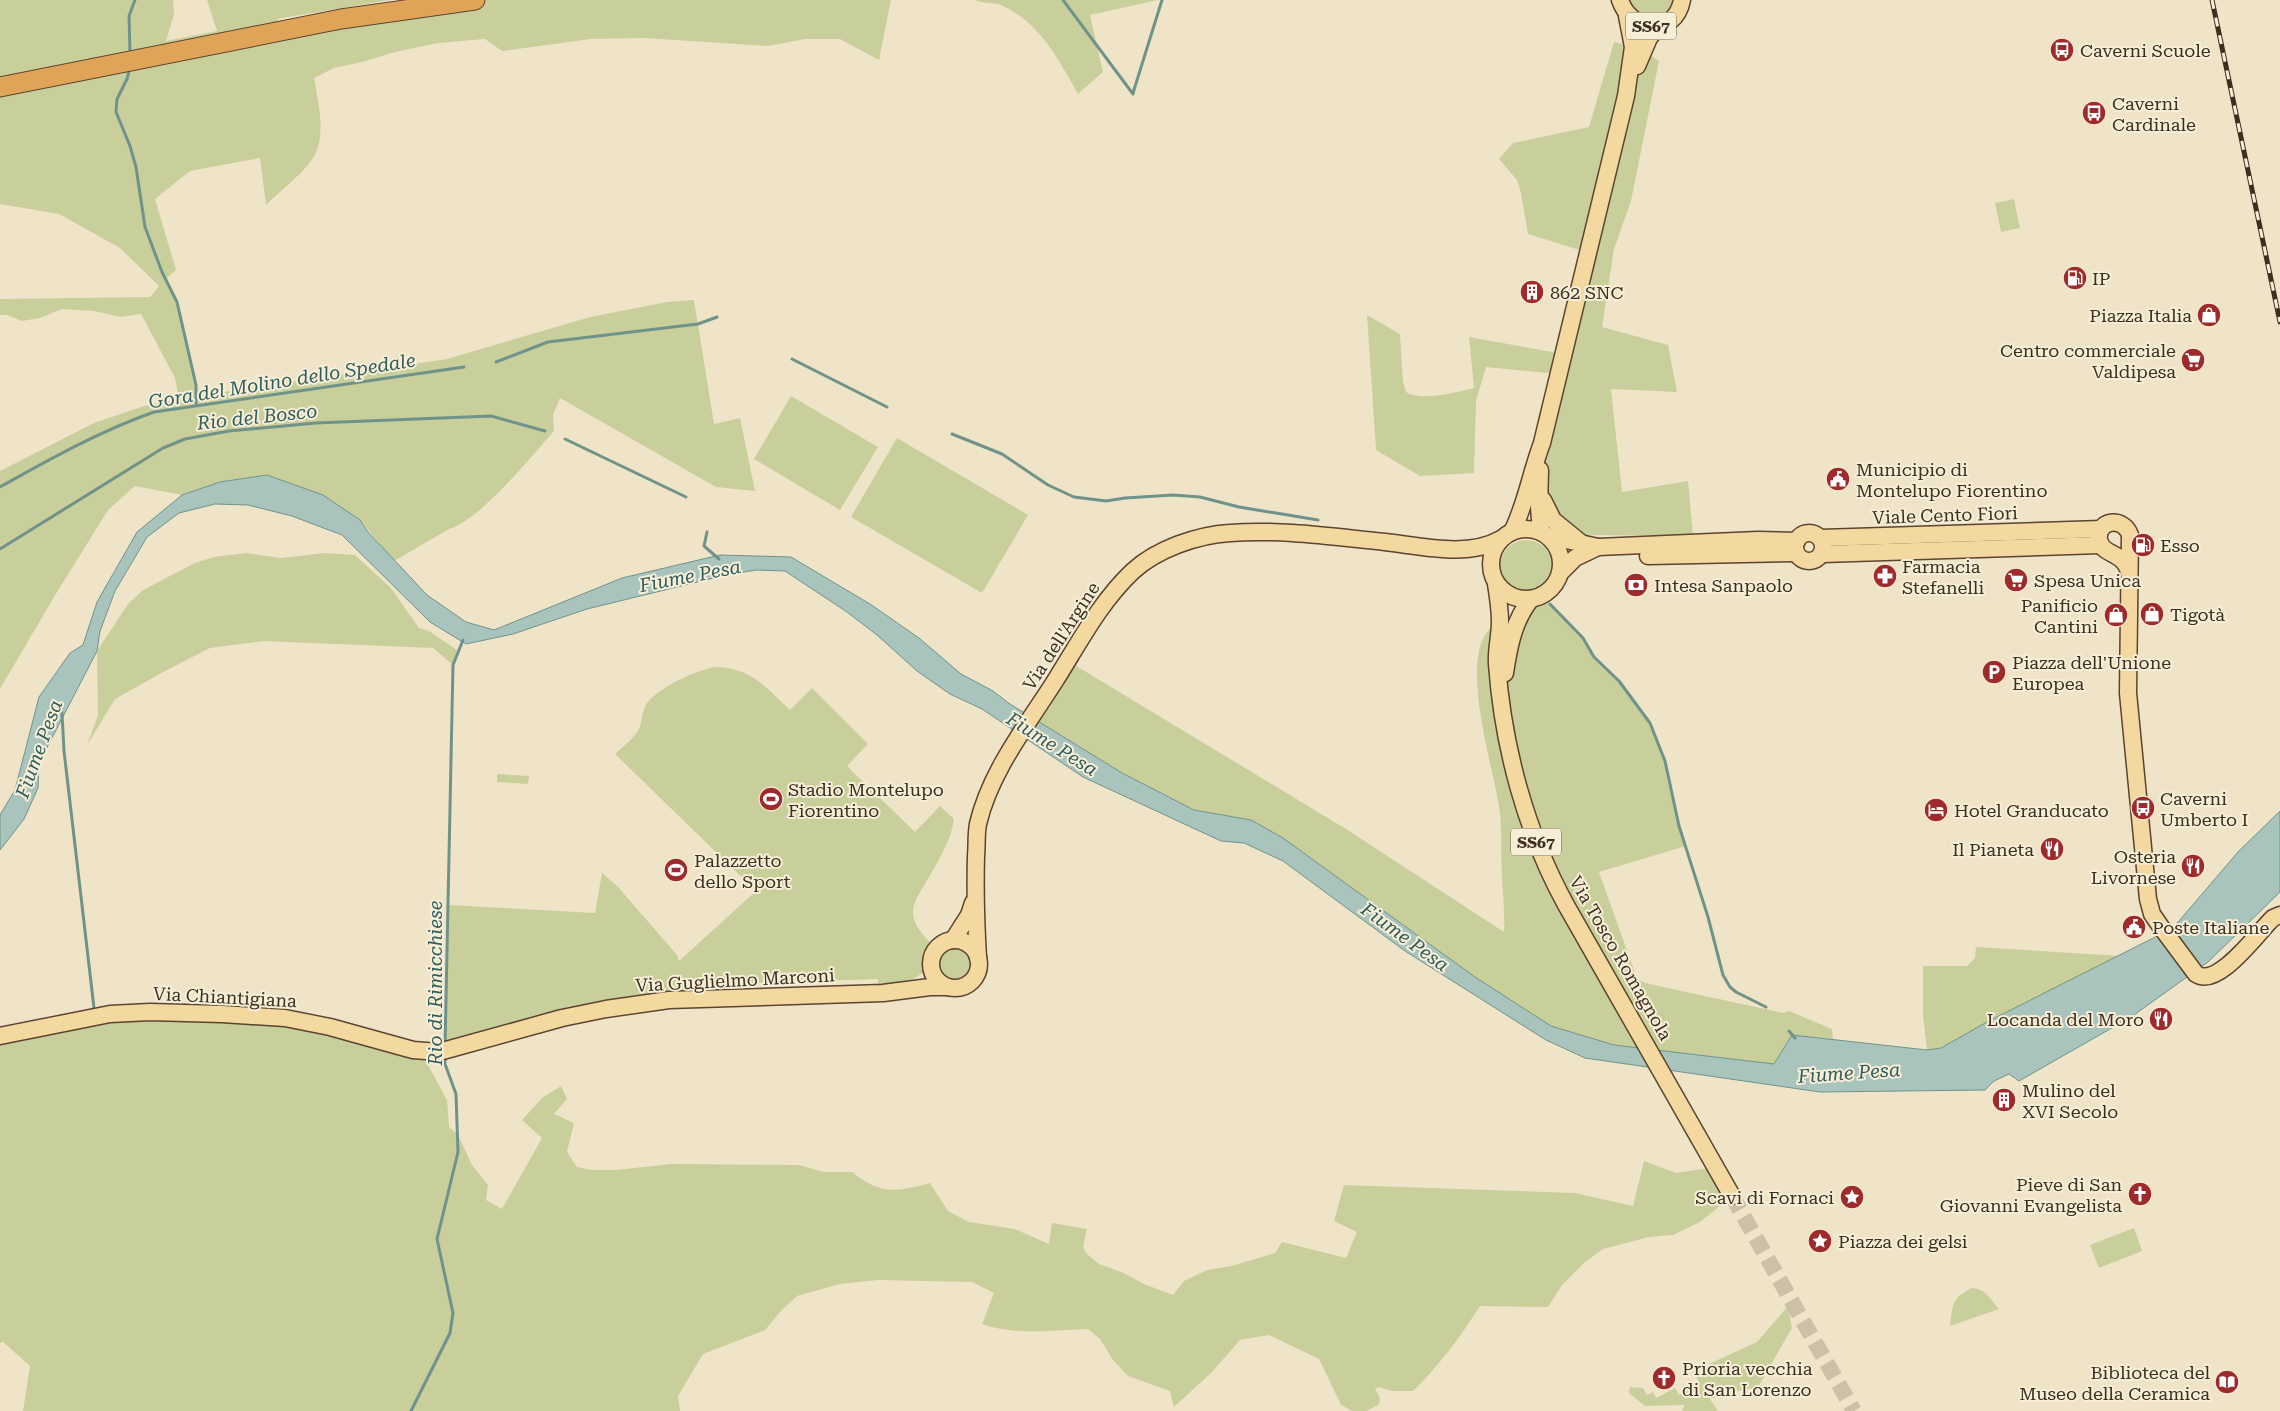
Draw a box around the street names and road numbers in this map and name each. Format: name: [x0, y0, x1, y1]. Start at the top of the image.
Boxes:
road number: SS67: [1626, 12, 1676, 40]
street label: Viale Cento Fiori: [1872, 502, 2018, 528]
street label: Via dell'Argine: [1018, 578, 1104, 694]
road number: SS67: [1511, 829, 1561, 856]
street label: Via Tosco Romagnola: [1565, 872, 1677, 1044]
street label: Via Guglielmo Marconi: [635, 964, 835, 996]
street label: Via Chiantigiana: [153, 983, 298, 1011]

